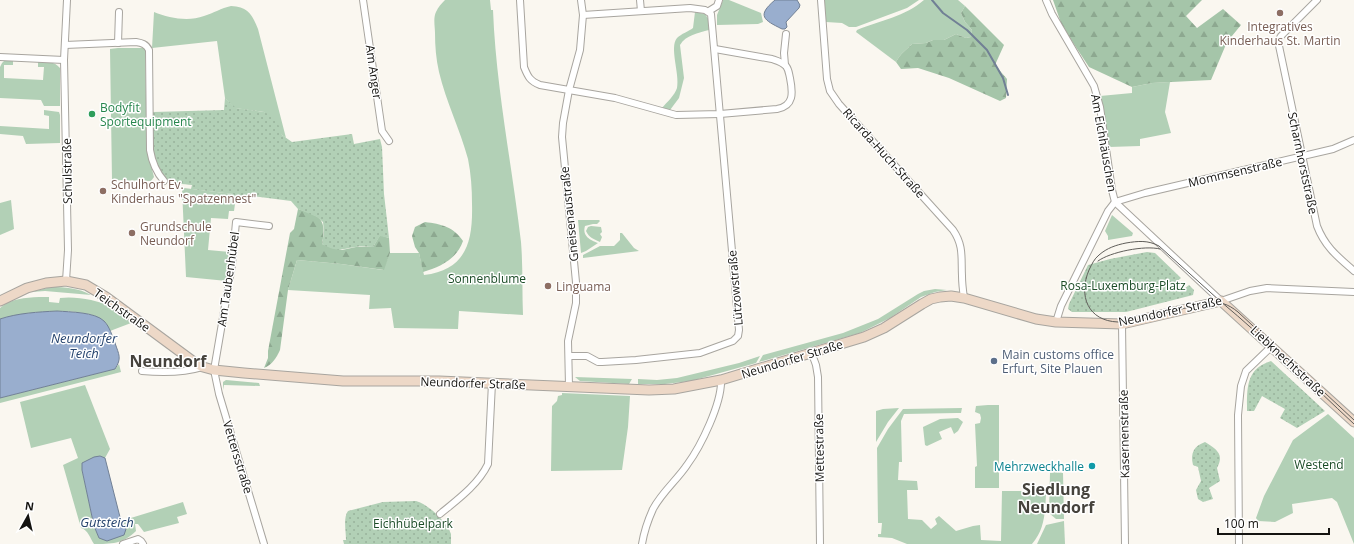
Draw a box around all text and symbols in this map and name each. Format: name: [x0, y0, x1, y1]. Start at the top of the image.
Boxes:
marker: Integratives Kinderhaus St. Martin: [1275, 8, 1285, 18]
place label: Integratives Kinderhaus St. Martin: [1219, 18, 1341, 49]
street label: Am Anger: [362, 44, 386, 100]
street label: Am Eichhäuschen: [1087, 93, 1121, 193]
place label: Bodyfit Sportequipment: [100, 99, 192, 130]
street label: Ricarda-Huch-Straße: [839, 104, 929, 202]
marker: Bodyfit Sportequipment: [87, 109, 97, 119]
street label: Scharnhorststraße: [1284, 110, 1322, 216]
street label: Schulstraße: [58, 138, 76, 204]
street label: Mommsenstraße: [1186, 153, 1284, 191]
street label: Gneisenaustraße: [556, 165, 582, 262]
place label: Schulhort Ev. Kinderhaus "Spatzennest": [111, 176, 256, 207]
marker: Schulhort Ev. Kinderhaus "Spatzennest": [98, 186, 108, 196]
place label: Grundschule Neundorf: [140, 218, 212, 249]
marker: Grundschule Neundorf: [127, 228, 137, 238]
street label: Am Taubenhübel: [213, 230, 243, 328]
street label: Lützowstraße: [723, 249, 747, 327]
park label: Sonnenblume: [448, 270, 526, 287]
park label: Rosa-Luxemburg-Platz: [1060, 277, 1186, 294]
place label: Linguama: [556, 278, 611, 295]
marker: Linguama: [543, 281, 553, 291]
street label: Teichstraße: [90, 284, 154, 336]
street label: Neundorfer Straße: [1117, 292, 1224, 330]
street label: Liebknechtstraße: [1247, 322, 1329, 400]
water label: Neundorfer Teich: [51, 329, 118, 362]
street label: Neundorfer Straße: [739, 335, 845, 383]
place label: Main customs office Erfurt, Site Plauen: [1002, 346, 1114, 377]
district label: Neundorf: [130, 350, 207, 372]
marker: Main customs office Erfurt, Site Plauen: [989, 356, 999, 366]
street label: Neundorfer Straße: [420, 373, 526, 393]
street label: Kasernenstraße: [1115, 389, 1133, 478]
street label: Mettestraße: [810, 413, 828, 482]
street label: Vettersstraße: [219, 418, 257, 496]
park label: Westend: [1294, 456, 1344, 473]
place label: Mehrzweckhalle: [994, 458, 1084, 475]
marker: Mehrzweckhalle: [1087, 461, 1097, 471]
district label: Siedlung Neundorf: [1018, 478, 1095, 518]
north arrow: [8, 496, 48, 536]
text: N: [24, 498, 35, 514]
scale bar: [1218, 510, 1329, 536]
water label: Gutsteich: [80, 513, 134, 531]
park label: Eichhübelpark: [373, 515, 454, 532]
text: 100 m: [1224, 515, 1259, 532]

